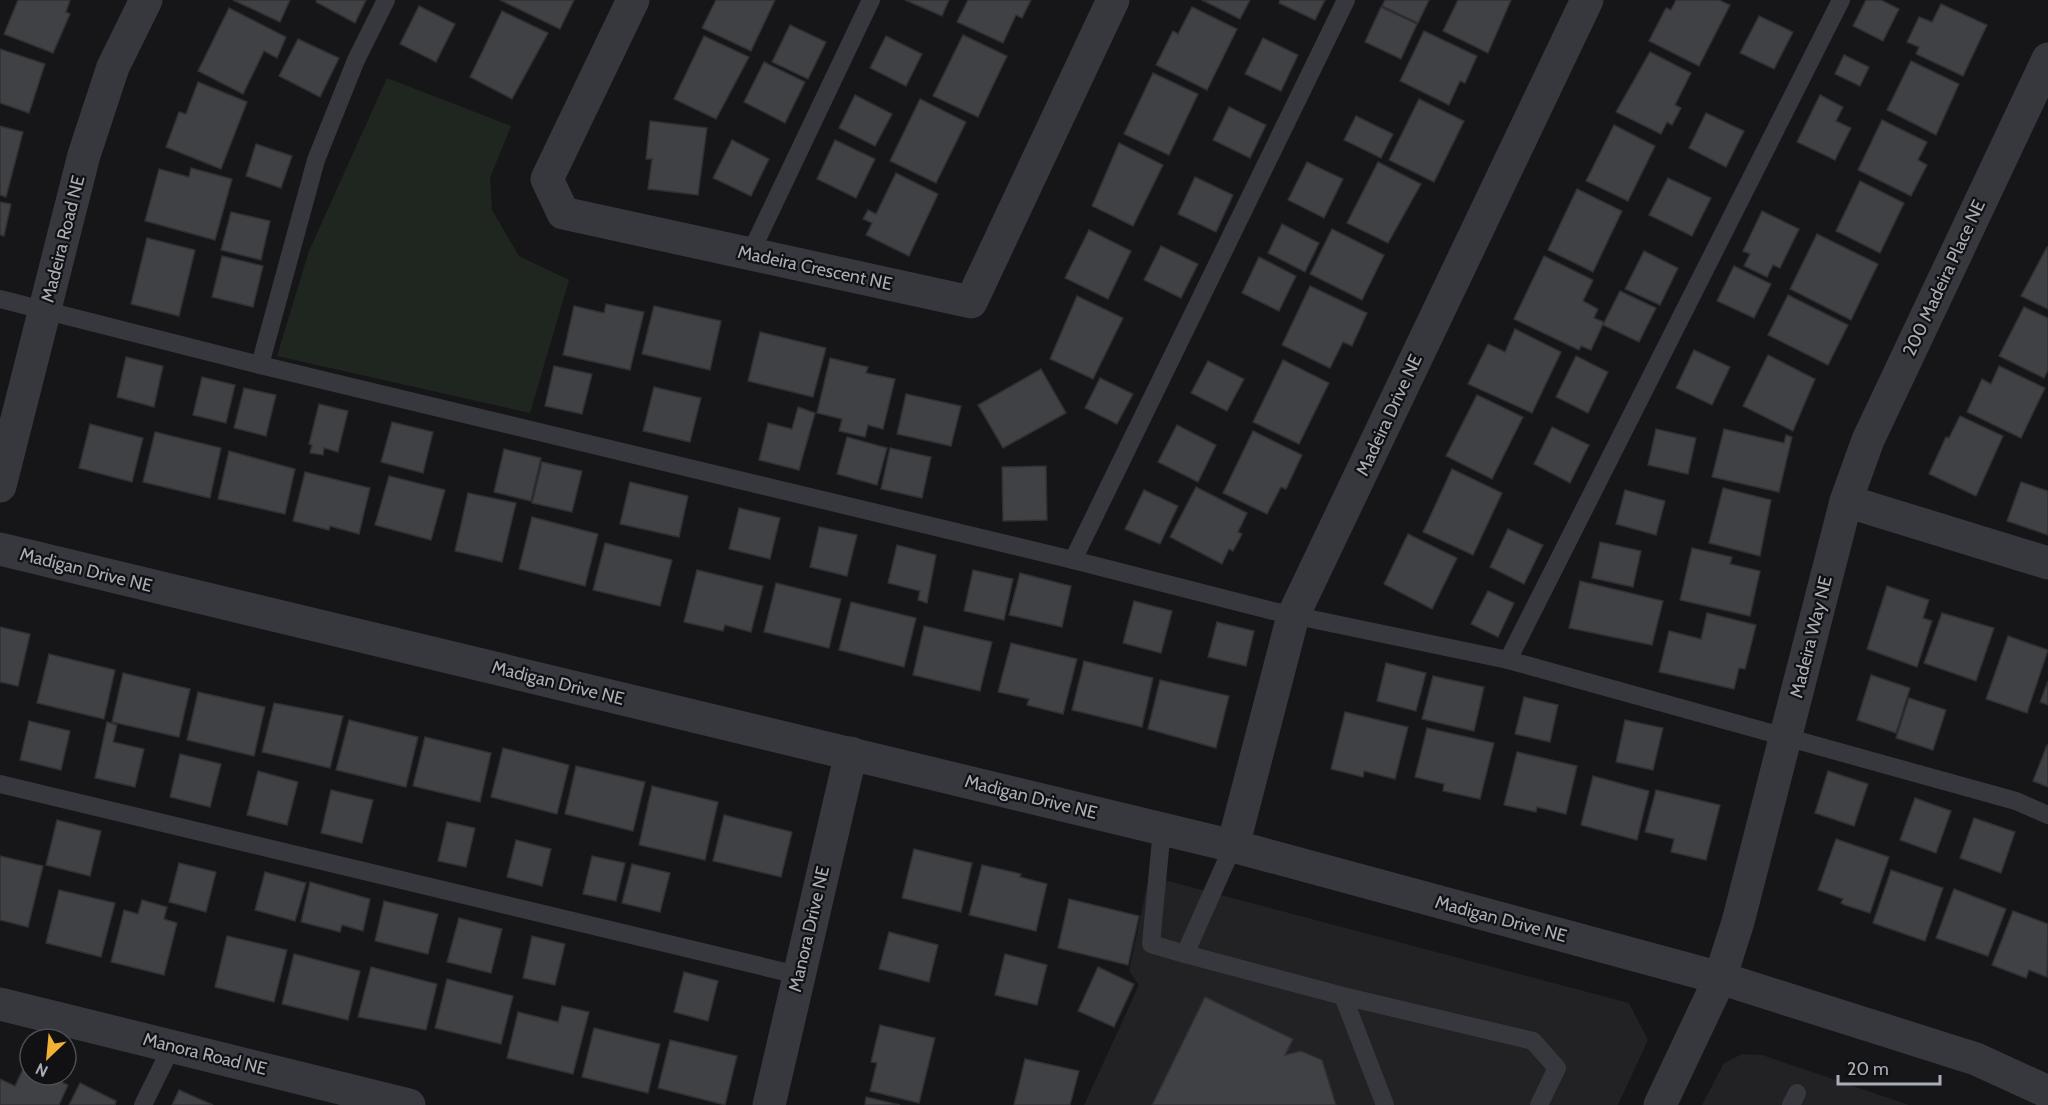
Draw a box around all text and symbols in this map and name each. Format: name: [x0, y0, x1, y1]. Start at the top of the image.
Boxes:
street label: Madeira Road NE: [37, 173, 89, 305]
street label: 200 Madeira Place NE: [1898, 196, 1990, 360]
street label: Madeira Crescent NE: [736, 241, 894, 295]
street label: Madeira Drive NE: [1351, 351, 1427, 479]
street label: Madigan Drive NE: [17, 543, 155, 597]
street label: Madeira Way NE: [1785, 574, 1837, 700]
street label: Madigan Drive NE: [489, 656, 627, 710]
street label: Madigan Drive NE: [962, 770, 1100, 824]
street label: Manora Drive NE: [784, 864, 834, 994]
street label: Madigan Drive NE: [1433, 891, 1569, 947]
north arrow: [18, 1027, 78, 1087]
street label: Manora Road NE: [141, 1028, 269, 1080]
scale bar: [1838, 1048, 1940, 1086]
text: 20 m: [1847, 1058, 1889, 1080]
text: N: [32, 1059, 51, 1081]

